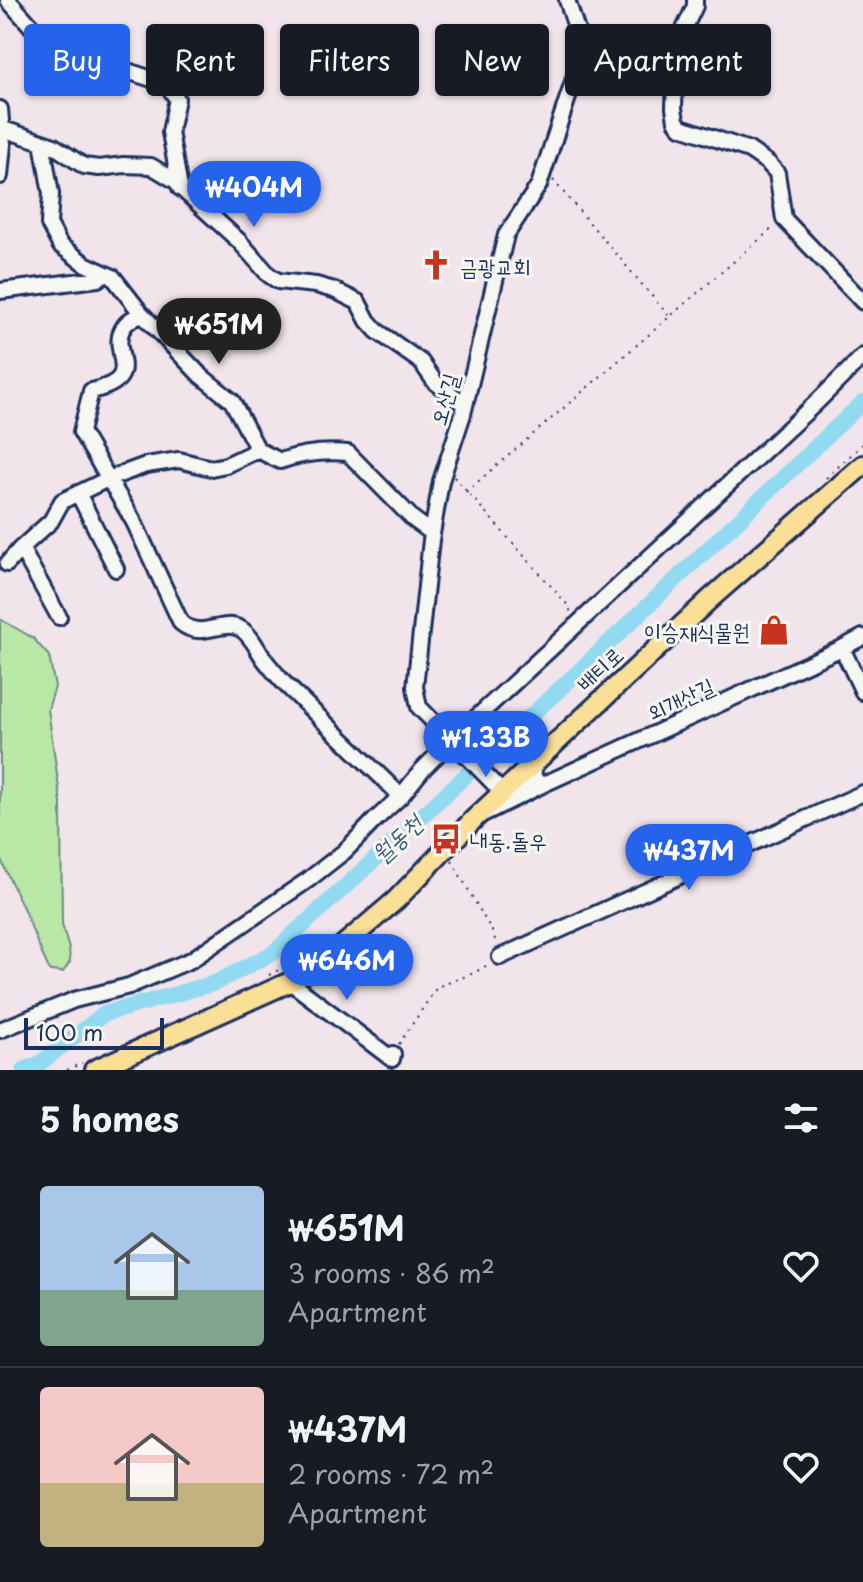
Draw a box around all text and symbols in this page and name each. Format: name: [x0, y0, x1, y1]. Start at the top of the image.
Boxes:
chip: Buy: [24, 24, 130, 96]
chip: Rent: [146, 24, 264, 96]
chip: Filters: [280, 24, 419, 96]
chip: New: [435, 24, 549, 96]
chip: Apartment: [565, 24, 771, 96]
pin: ₩404M: [198, 161, 310, 229]
text: ₩404M: [205, 167, 303, 206]
church icon: 금광교회: [419, 248, 453, 282]
place label: 금광교회: [460, 249, 531, 282]
pin: ₩651M: [163, 298, 275, 366]
text: ₩651M: [174, 304, 264, 343]
street label: 오산길: [420, 369, 466, 429]
shop icon: 이승재식물원: [757, 613, 791, 647]
place label: 이승재식물원: [644, 614, 750, 647]
street label: 배티로: [568, 638, 630, 698]
street label: 외개산길: [641, 668, 719, 728]
pin: ₩1.33B: [421, 711, 551, 779]
text: ₩1.33B: [441, 717, 531, 756]
water label: 월동천: [363, 803, 431, 871]
bus stop icon: 내동.돌우: [429, 822, 463, 856]
place label: 내동.돌우: [470, 823, 547, 856]
pin: ₩437M: [633, 824, 745, 892]
text: ₩437M: [643, 830, 735, 869]
pin: ₩646M: [291, 934, 403, 1002]
text: ₩646M: [298, 940, 396, 979]
scale bar: [24, 1014, 164, 1050]
text: 100 m: [36, 1015, 103, 1048]
text: 5 homes: [40, 1092, 179, 1144]
icon: filters: [779, 1096, 823, 1140]
text: ₩651M: [288, 1201, 405, 1253]
icon: home: [104, 1218, 200, 1314]
icon: heart: [779, 1244, 823, 1288]
text: 3 rooms · 86 m²: [288, 1253, 495, 1292]
text: Apartment: [288, 1292, 427, 1331]
text: ₩437M: [288, 1402, 407, 1454]
icon: home: [104, 1419, 200, 1515]
icon: heart: [779, 1445, 823, 1489]
text: 2 rooms · 72 m²: [288, 1454, 494, 1493]
text: Apartment: [288, 1493, 427, 1532]

